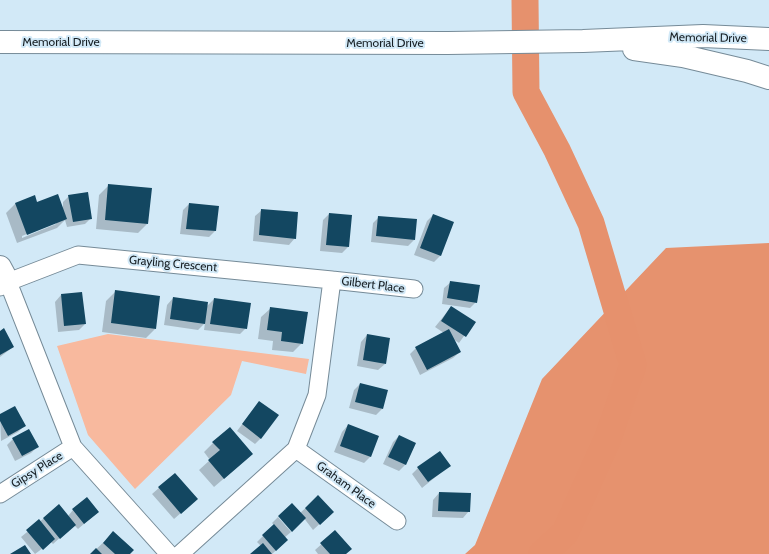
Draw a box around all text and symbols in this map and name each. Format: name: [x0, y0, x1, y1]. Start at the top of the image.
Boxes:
street label: Memorial Drive: [669, 30, 747, 46]
street label: Memorial Drive: [22, 35, 100, 49]
street label: Memorial Drive: [346, 36, 424, 50]
street label: Grayling Crescent: [128, 253, 218, 275]
street label: Gilbert Place: [341, 274, 405, 296]
street label: Gipsy Place: [9, 449, 65, 491]
street label: Graham Place: [314, 459, 378, 511]

